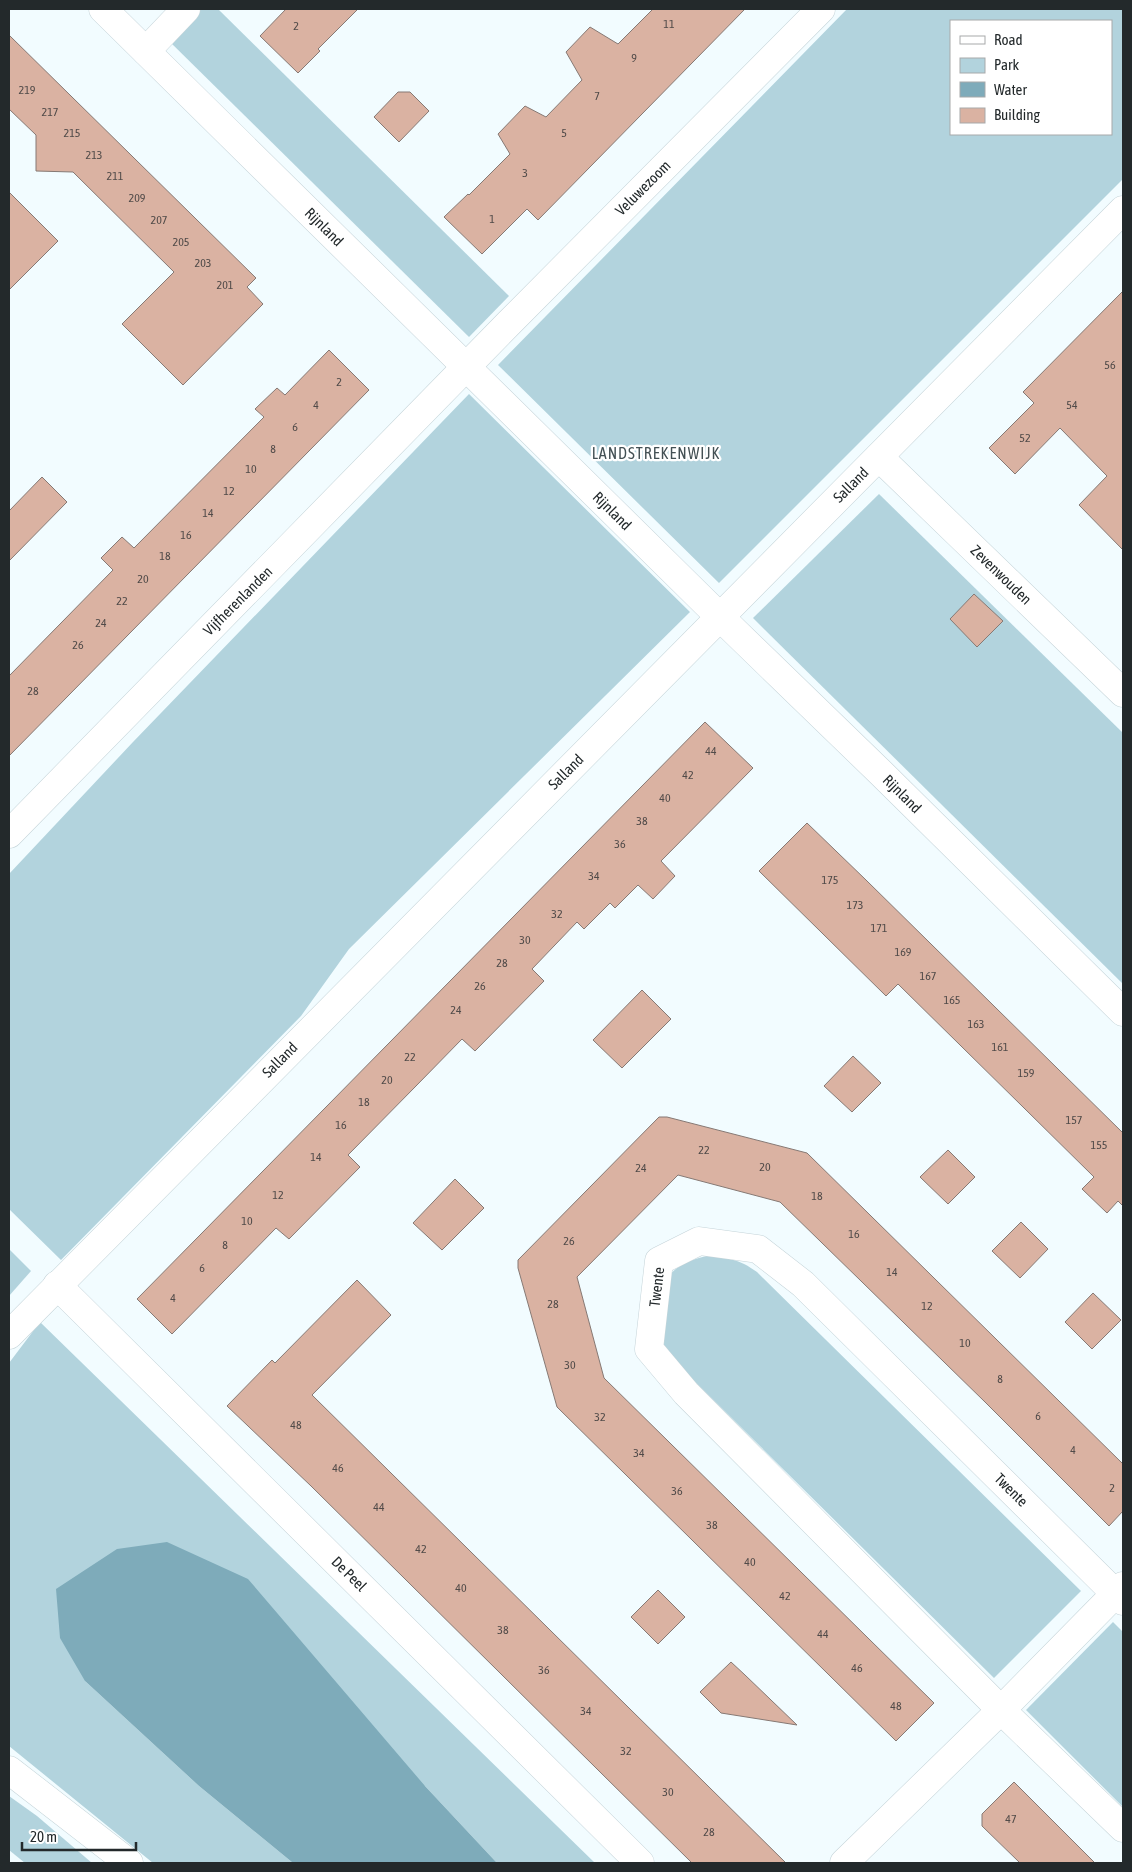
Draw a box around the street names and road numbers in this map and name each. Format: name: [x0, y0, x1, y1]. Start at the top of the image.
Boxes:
street label: Veluwezoom: [612, 157, 674, 219]
street label: Rijnland: [302, 204, 347, 249]
street label: Salland: [830, 464, 872, 506]
street label: Rijnland: [590, 488, 635, 533]
street label: Zevenwouden: [967, 541, 1035, 608]
street label: Vijfherenlanden: [200, 563, 276, 639]
street label: Salland: [545, 751, 587, 793]
street label: Rijnland: [880, 771, 925, 816]
street label: Salland: [259, 1039, 301, 1081]
street label: Twente: [646, 1266, 667, 1308]
street label: Twente: [991, 1470, 1032, 1510]
street label: De Peel: [328, 1553, 370, 1595]

